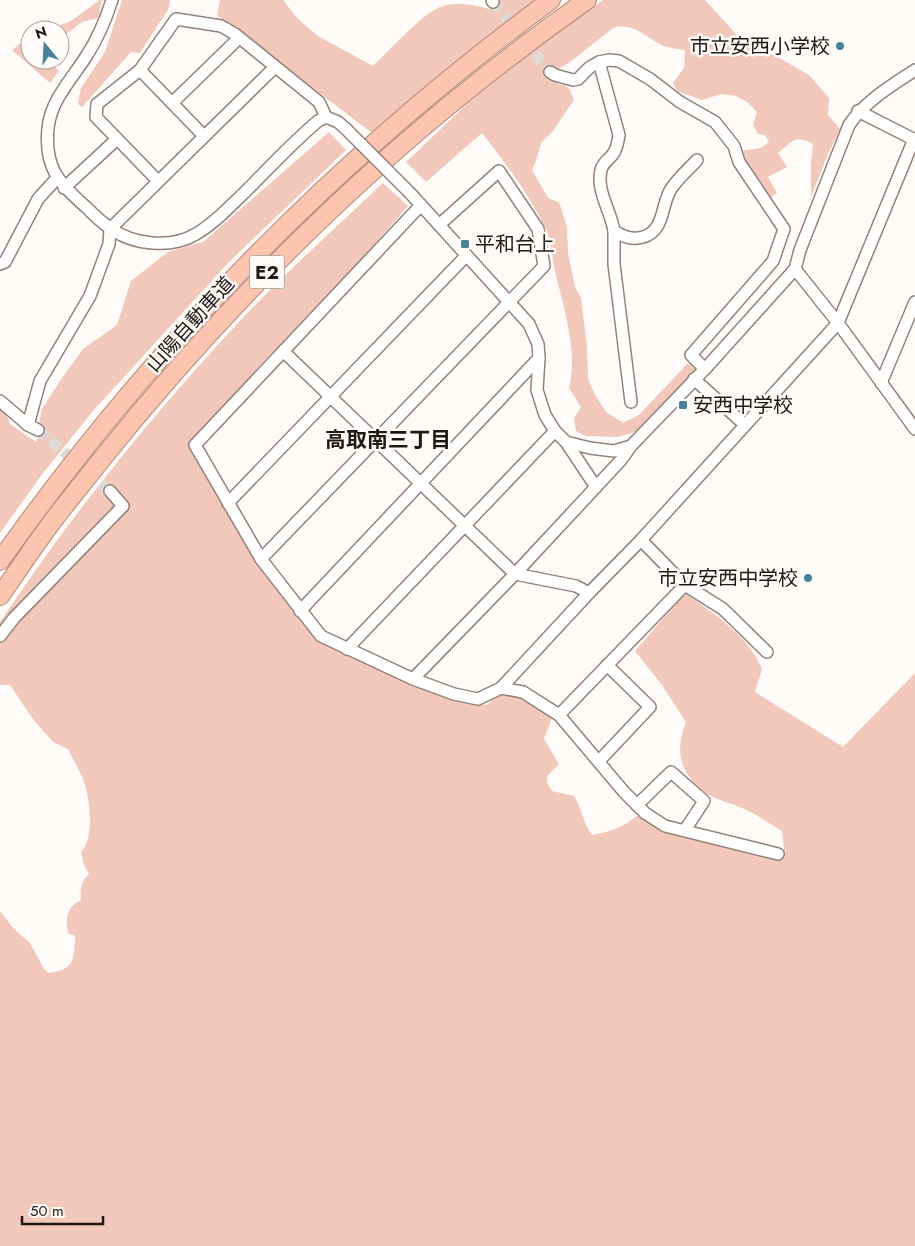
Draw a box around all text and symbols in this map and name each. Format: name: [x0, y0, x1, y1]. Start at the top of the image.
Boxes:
north arrow: [20, 20, 70, 70]
text: N: [33, 21, 49, 44]
place label: 市立安西小学校: [690, 32, 830, 61]
marker: 市立安西小学校: [834, 40, 846, 52]
place label: 平和台上: [475, 230, 555, 259]
marker: 平和台上: [459, 238, 471, 250]
road number: E2: [250, 256, 284, 288]
street label: 山陽自動車道: [139, 270, 241, 379]
place label: 安西中学校: [693, 391, 793, 420]
marker: 安西中学校: [677, 399, 689, 411]
district label: 高取南三丁目: [325, 425, 451, 455]
place label: 市立安西中学校: [658, 564, 798, 593]
marker: 市立安西中学校: [802, 572, 814, 584]
scale bar: [22, 1194, 104, 1226]
text: 50 m: [30, 1200, 64, 1222]

